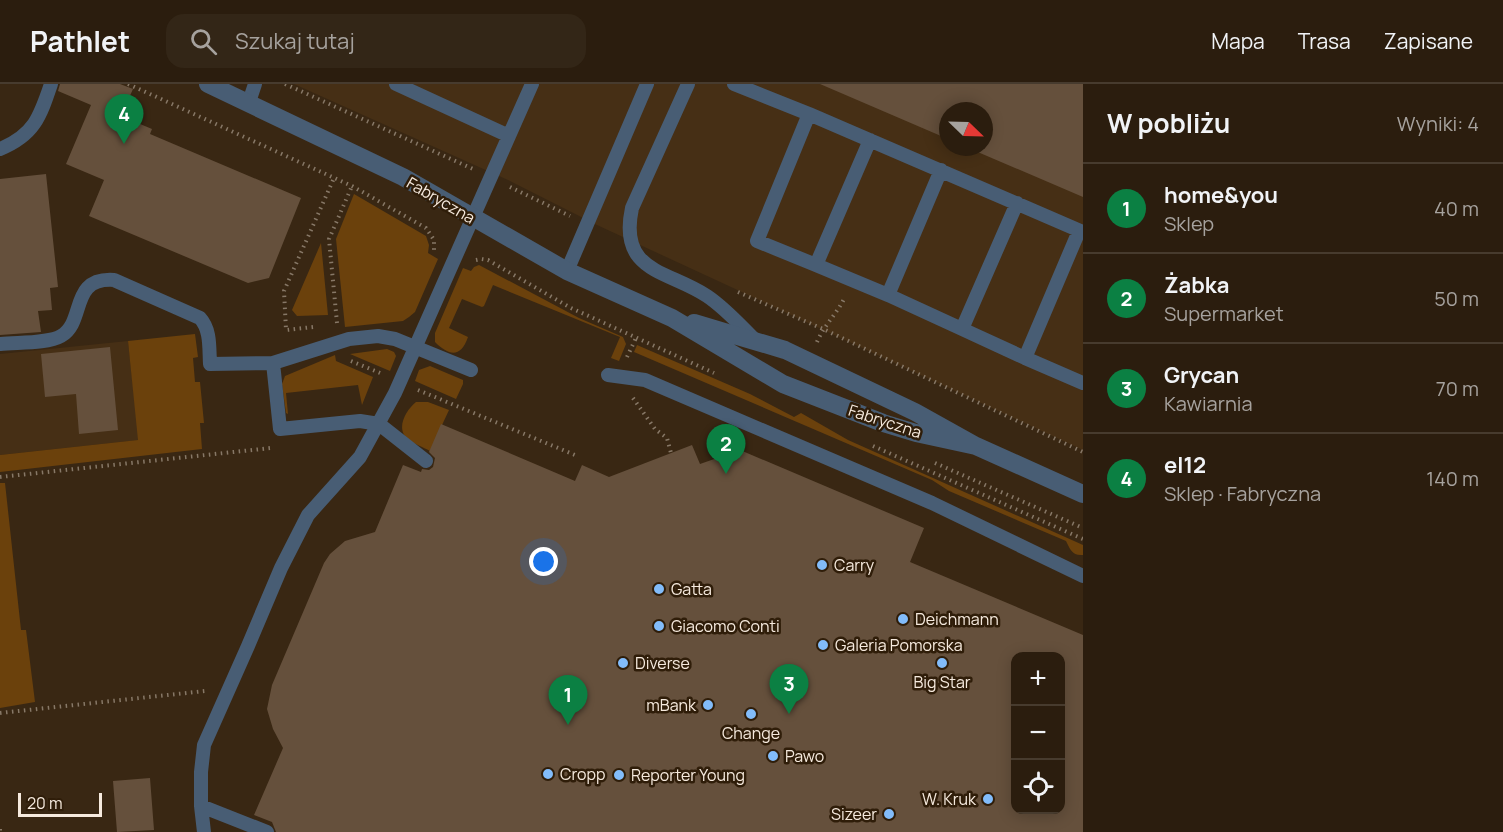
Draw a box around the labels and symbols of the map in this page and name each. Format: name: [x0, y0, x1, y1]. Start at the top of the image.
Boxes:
pin: 4: [104, 94, 144, 144]
north arrow: [939, 102, 993, 156]
street label: Fabryczna: [403, 172, 479, 228]
street label: Fabryczna: [846, 399, 924, 443]
pin: 2: [706, 424, 746, 474]
your location: [529, 547, 558, 576]
place label: Carry: [834, 554, 875, 576]
marker: Carry: [815, 558, 829, 572]
place label: Gatta: [671, 578, 712, 600]
marker: Gatta: [652, 582, 666, 596]
place label: Deichmann: [915, 608, 999, 630]
marker: Deichmann: [896, 612, 910, 626]
place label: Giacomo Conti: [671, 615, 780, 637]
marker: Giacomo Conti: [652, 619, 666, 633]
place label: Galeria Pomorska: [835, 634, 963, 656]
marker: Galeria Pomorska: [816, 638, 830, 652]
place label: Diverse: [635, 652, 690, 674]
marker: Diverse: [616, 656, 630, 670]
marker: Big Star: [935, 656, 949, 670]
pin: 3: [770, 664, 808, 714]
place label: Big Star: [913, 671, 971, 693]
pin: 1: [548, 676, 588, 725]
place label: mBank: [646, 694, 697, 716]
marker: mBank: [701, 698, 715, 712]
marker: Change: [744, 707, 758, 721]
place label: Change: [722, 722, 780, 744]
place label: Pawo: [785, 745, 824, 767]
marker: Pawo: [766, 749, 780, 763]
place label: Cropp: [560, 763, 605, 785]
place label: Reporter Young: [631, 764, 745, 786]
marker: Cropp: [541, 767, 555, 781]
marker: Reporter Young: [612, 768, 626, 782]
place label: W. Kruk: [922, 788, 977, 810]
scale bar: [18, 790, 102, 818]
marker: W. Kruk: [981, 792, 995, 806]
place label: Sizeer: [831, 803, 877, 825]
marker: Sizeer: [882, 807, 896, 821]

